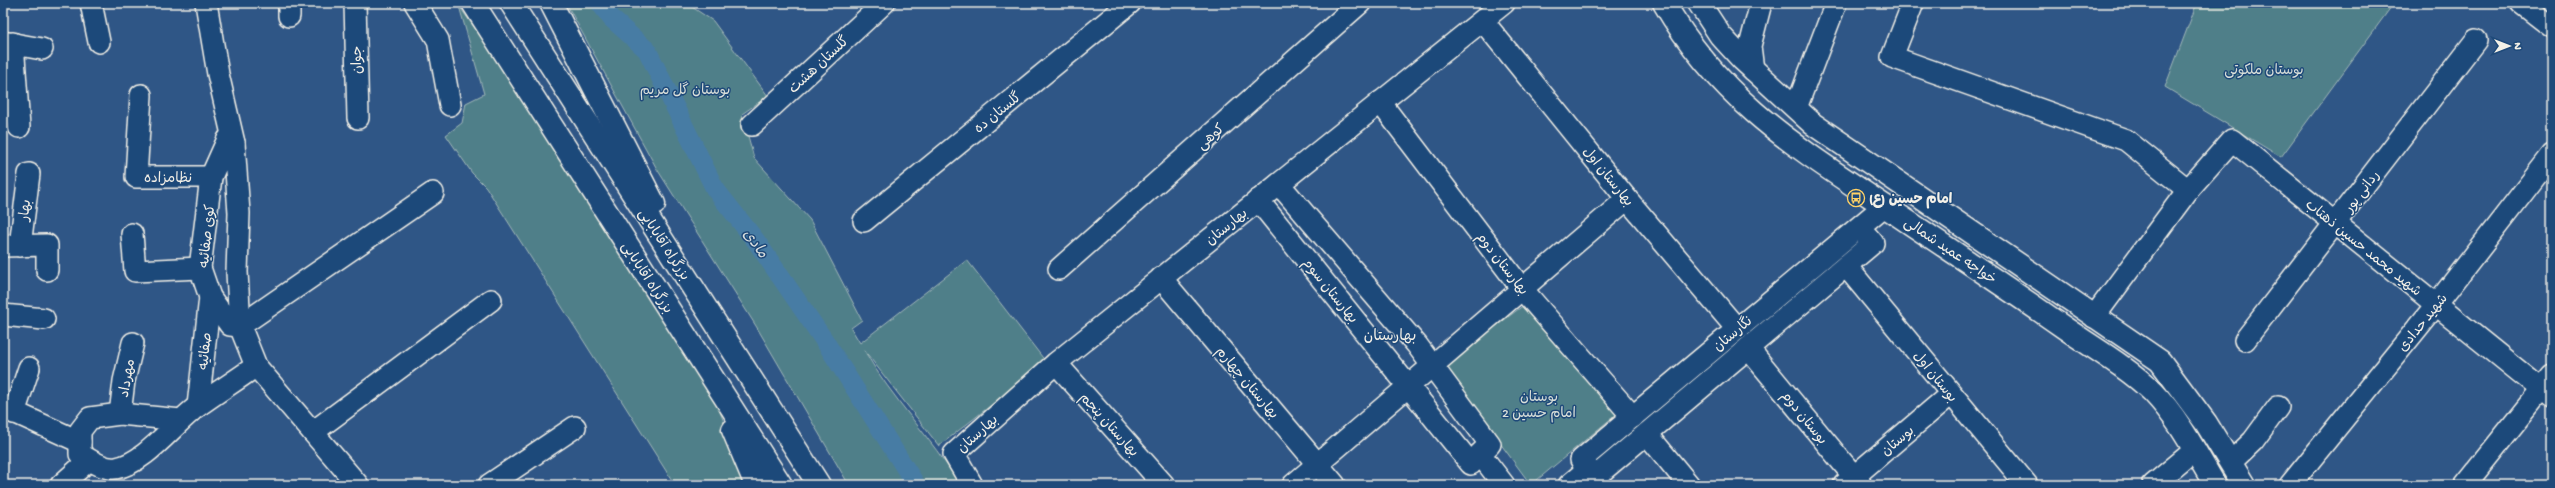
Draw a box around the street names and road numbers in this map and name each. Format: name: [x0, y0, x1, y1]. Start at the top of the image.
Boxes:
street label: گلستان هشت: [785, 32, 853, 98]
street label: جوان: [350, 46, 367, 74]
street label: گلستان ده: [970, 88, 1026, 138]
street label: کوهی: [1194, 121, 1229, 154]
street label: بهارستان اول: [1578, 144, 1636, 211]
street label: ردانی پور: [2341, 168, 2384, 218]
street label: نظامزاده: [144, 171, 192, 188]
street label: شهید محمد حسین ذهتاب: [2301, 197, 2424, 301]
street label: بهار: [17, 199, 36, 223]
street label: کوی صفائیه: [197, 204, 220, 269]
street label: بزرگراه آقابابایی: [633, 205, 694, 284]
street label: بهارستان: [1203, 206, 1252, 250]
street label: خواجه عمید شمالی: [1900, 215, 1999, 289]
street label: بهارستان دوم: [1471, 230, 1531, 299]
street label: بزرگراه اقابابایی: [616, 238, 677, 317]
street label: بهارستان سوم: [1297, 256, 1361, 328]
street label: شهید حدادی: [2395, 291, 2453, 356]
street label: نگارستان: [1709, 312, 1757, 356]
street label: صفائیه: [196, 332, 217, 371]
street label: بهارستان چهارم: [1211, 344, 1281, 423]
street label: بوستان اول: [1908, 349, 1960, 407]
street label: مهرداد: [117, 358, 140, 399]
street label: بوستان دوم: [1776, 388, 1830, 449]
street label: بهارستان پنجم: [1075, 390, 1141, 461]
street label: بهارستان: [955, 412, 1003, 458]
street label: بوستان: [1878, 423, 1919, 461]

